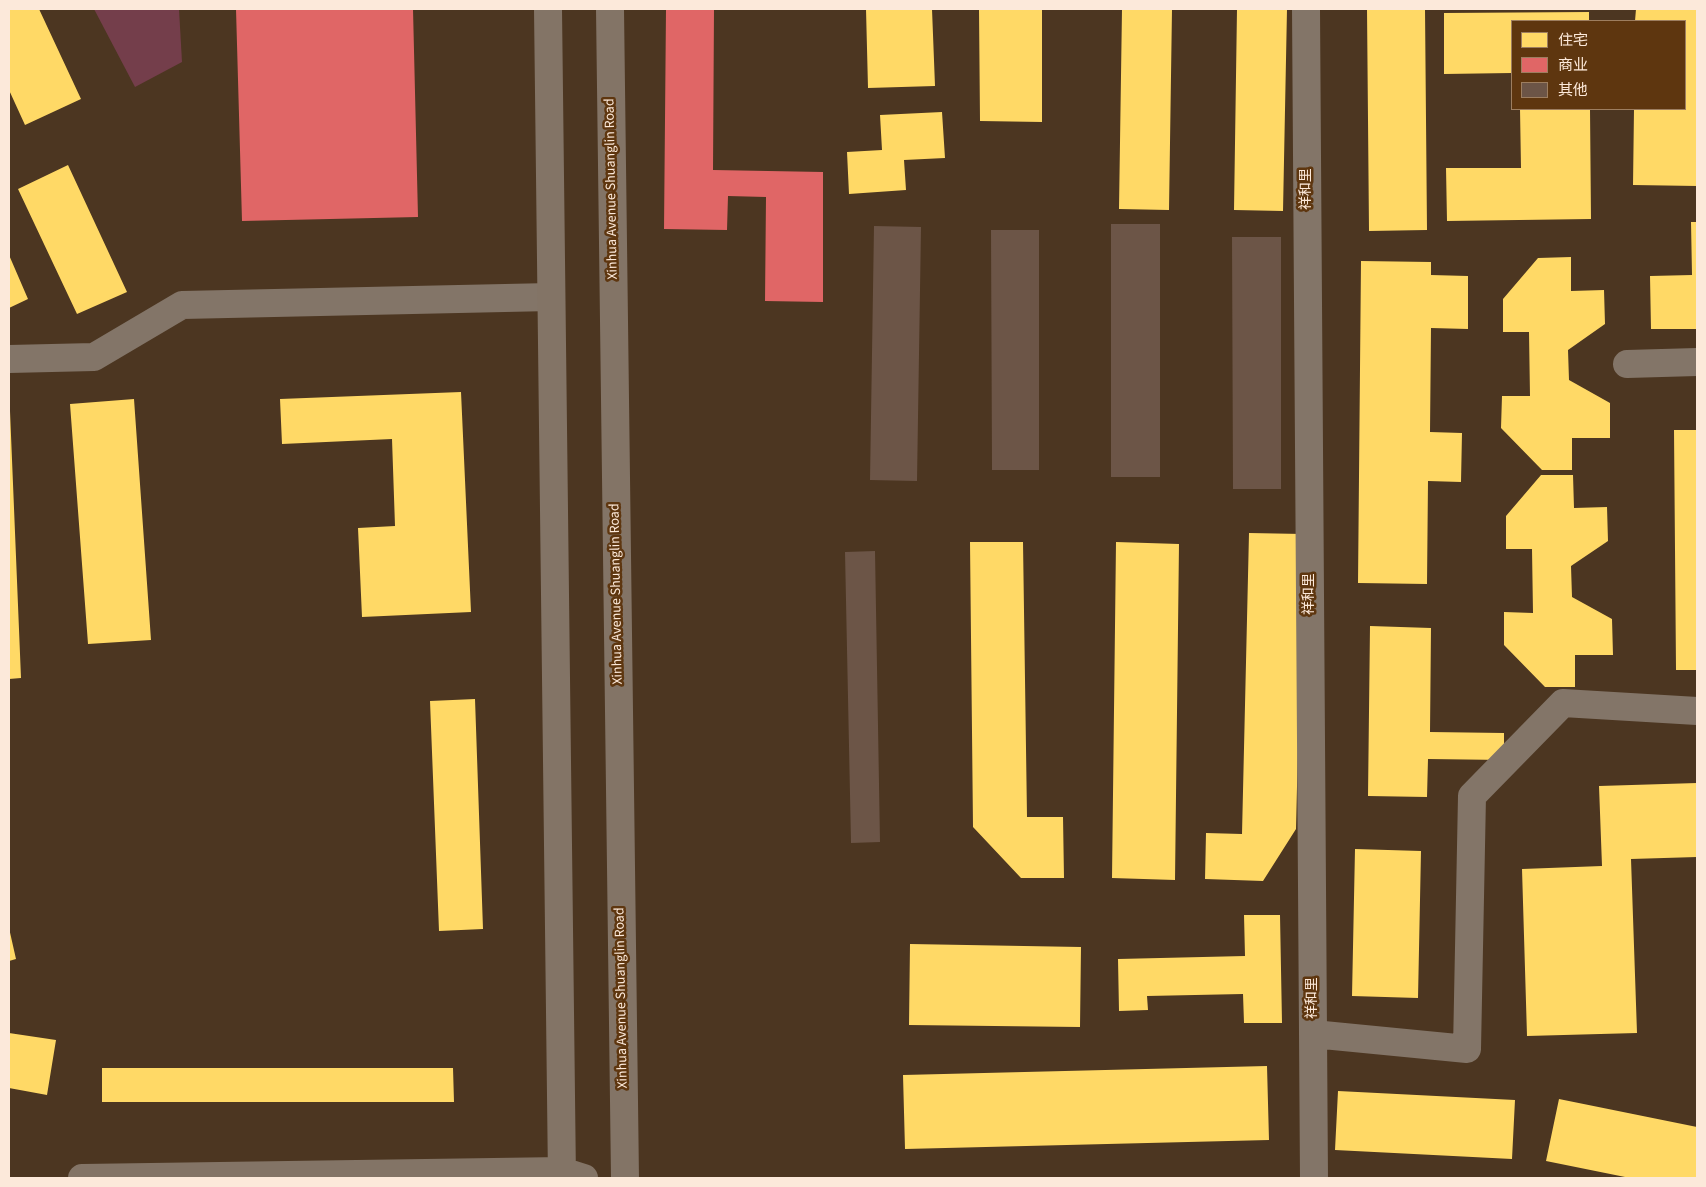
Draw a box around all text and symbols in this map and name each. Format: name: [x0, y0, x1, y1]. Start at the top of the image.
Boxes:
legend: [1511, 20, 1686, 110]
text: 住宅: [1558, 30, 1588, 51]
text: 商业: [1558, 55, 1588, 76]
text: 其他: [1558, 80, 1588, 101]
street label: Xinhua Avenue Shuanglin Road: [602, 98, 622, 280]
street label: 祥和里: [1299, 168, 1315, 210]
street label: Xinhua Avenue Shuanglin Road: [607, 503, 627, 685]
street label: 祥和里: [1302, 573, 1318, 615]
street label: Xinhua Avenue Shuanglin Road: [612, 907, 632, 1089]
street label: 祥和里: [1305, 977, 1321, 1019]

